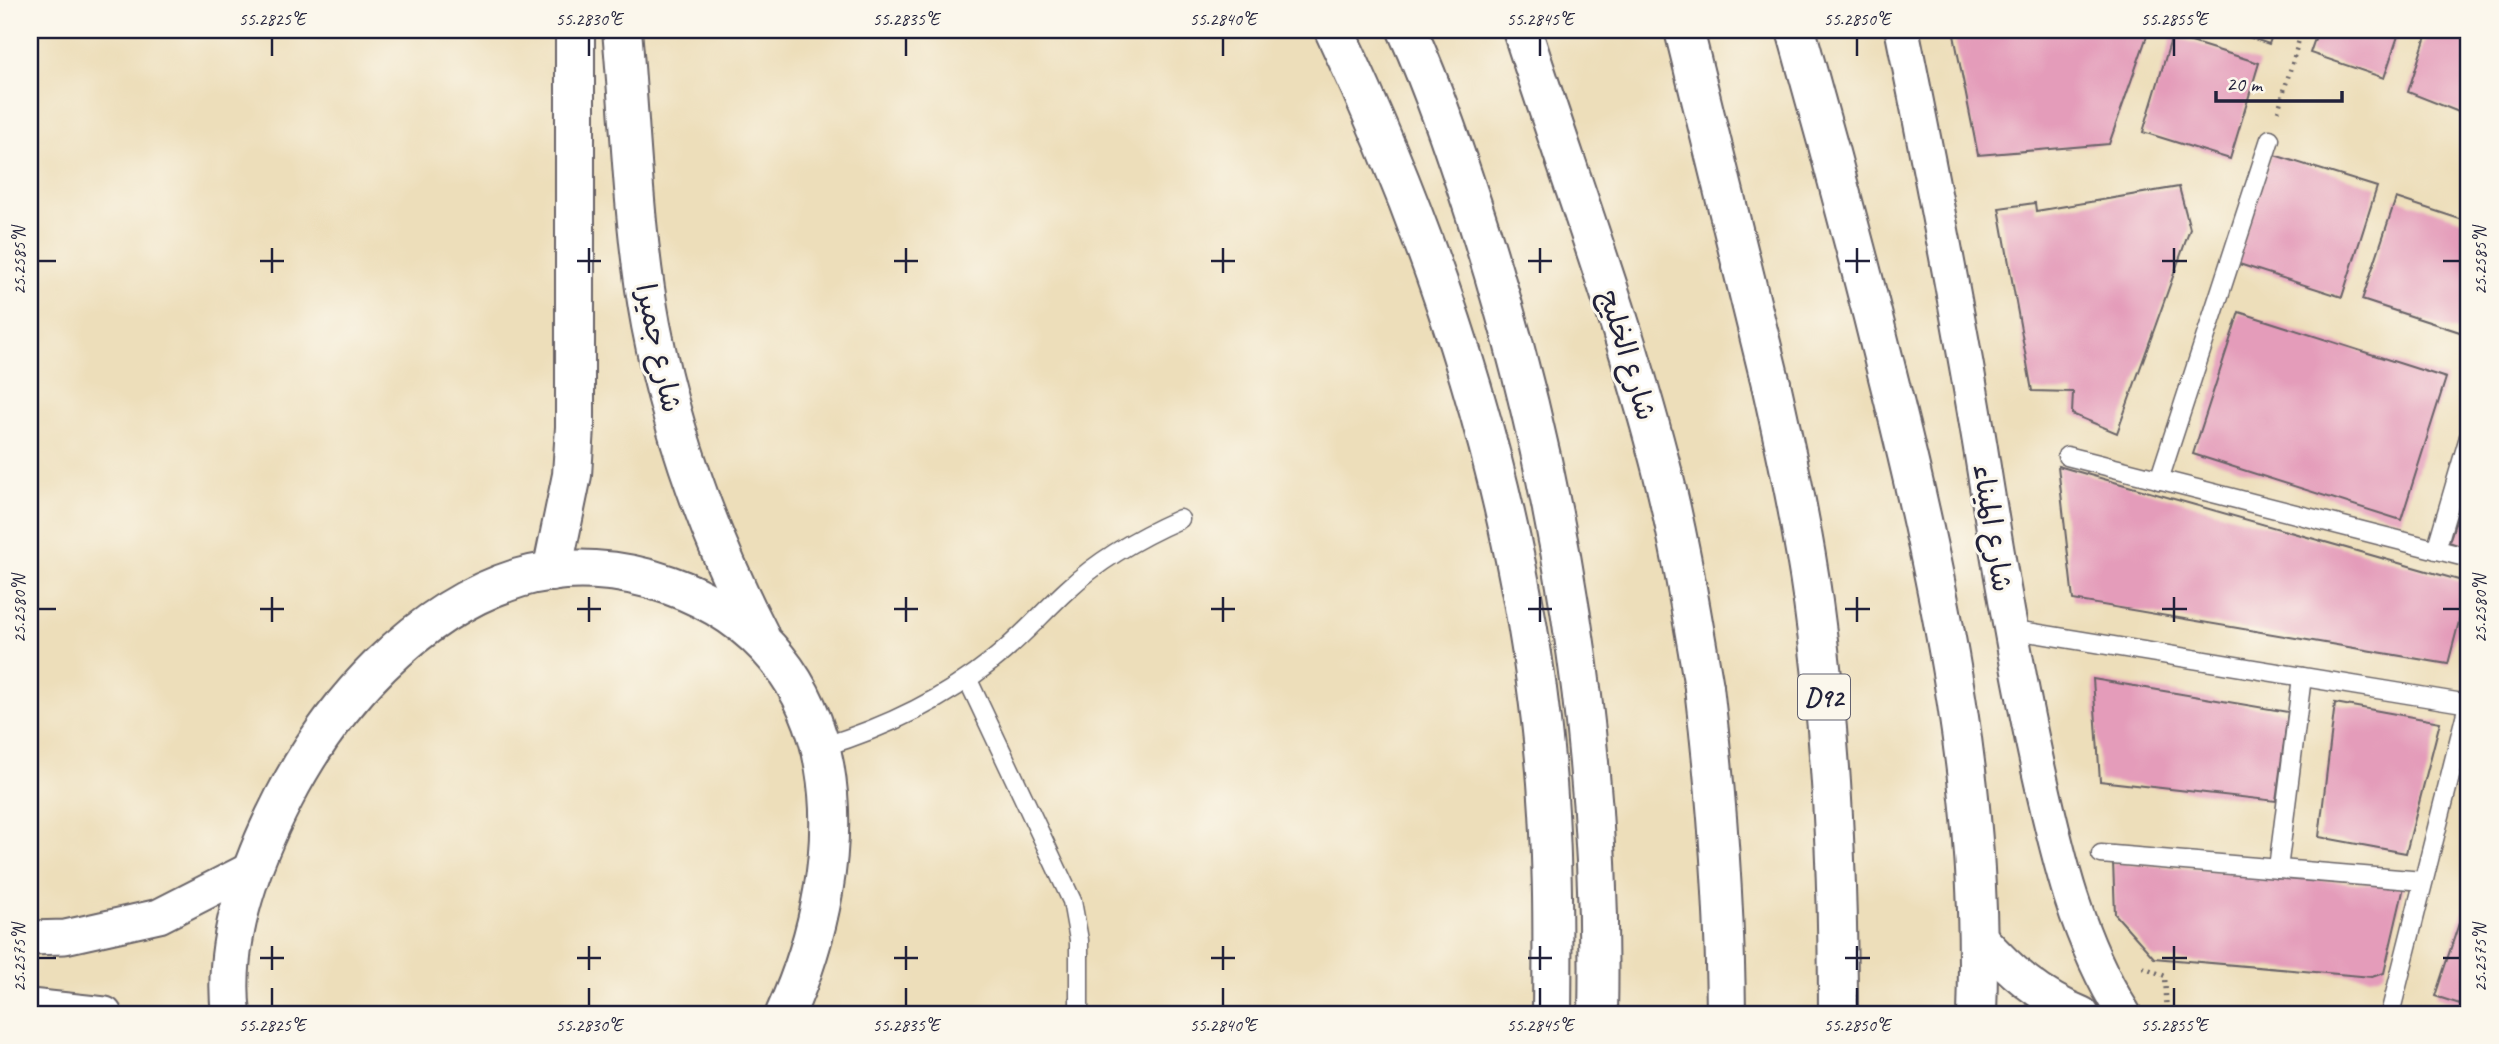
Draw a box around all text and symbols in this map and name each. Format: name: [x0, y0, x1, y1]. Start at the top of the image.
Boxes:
text: 55.2825°E: [239, 8, 308, 30]
text: 55.2830°E: [556, 8, 625, 30]
text: 55.2835°E: [873, 8, 942, 30]
text: 55.2840°E: [1190, 8, 1259, 30]
text: 55.2845°E: [1507, 8, 1576, 30]
text: 55.2850°E: [1824, 8, 1893, 30]
text: 55.2855°E: [2141, 8, 2210, 30]
scale bar: [2216, 60, 2342, 104]
text: 20 m: [2226, 71, 2264, 97]
text: 25.2585°N: [8, 224, 30, 295]
text: 25.2585°N: [2469, 224, 2491, 295]
street label: شارع جميرا: [626, 280, 690, 416]
street label: شارع الخليج: [1590, 285, 1664, 425]
street label: شارع الميناء: [1964, 462, 2020, 595]
text: 25.2580°N: [8, 572, 30, 643]
text: 25.2580°N: [2469, 572, 2491, 643]
road number: D92: [1798, 674, 1850, 720]
text: 25.2575°N: [8, 921, 30, 992]
text: 25.2575°N: [2469, 921, 2491, 992]
text: 55.2825°E: [239, 1014, 308, 1036]
text: 55.2830°E: [556, 1014, 625, 1036]
text: 55.2835°E: [873, 1014, 942, 1036]
text: 55.2840°E: [1190, 1014, 1259, 1036]
text: 55.2845°E: [1507, 1014, 1576, 1036]
text: 55.2850°E: [1824, 1014, 1893, 1036]
text: 55.2855°E: [2141, 1014, 2210, 1036]

